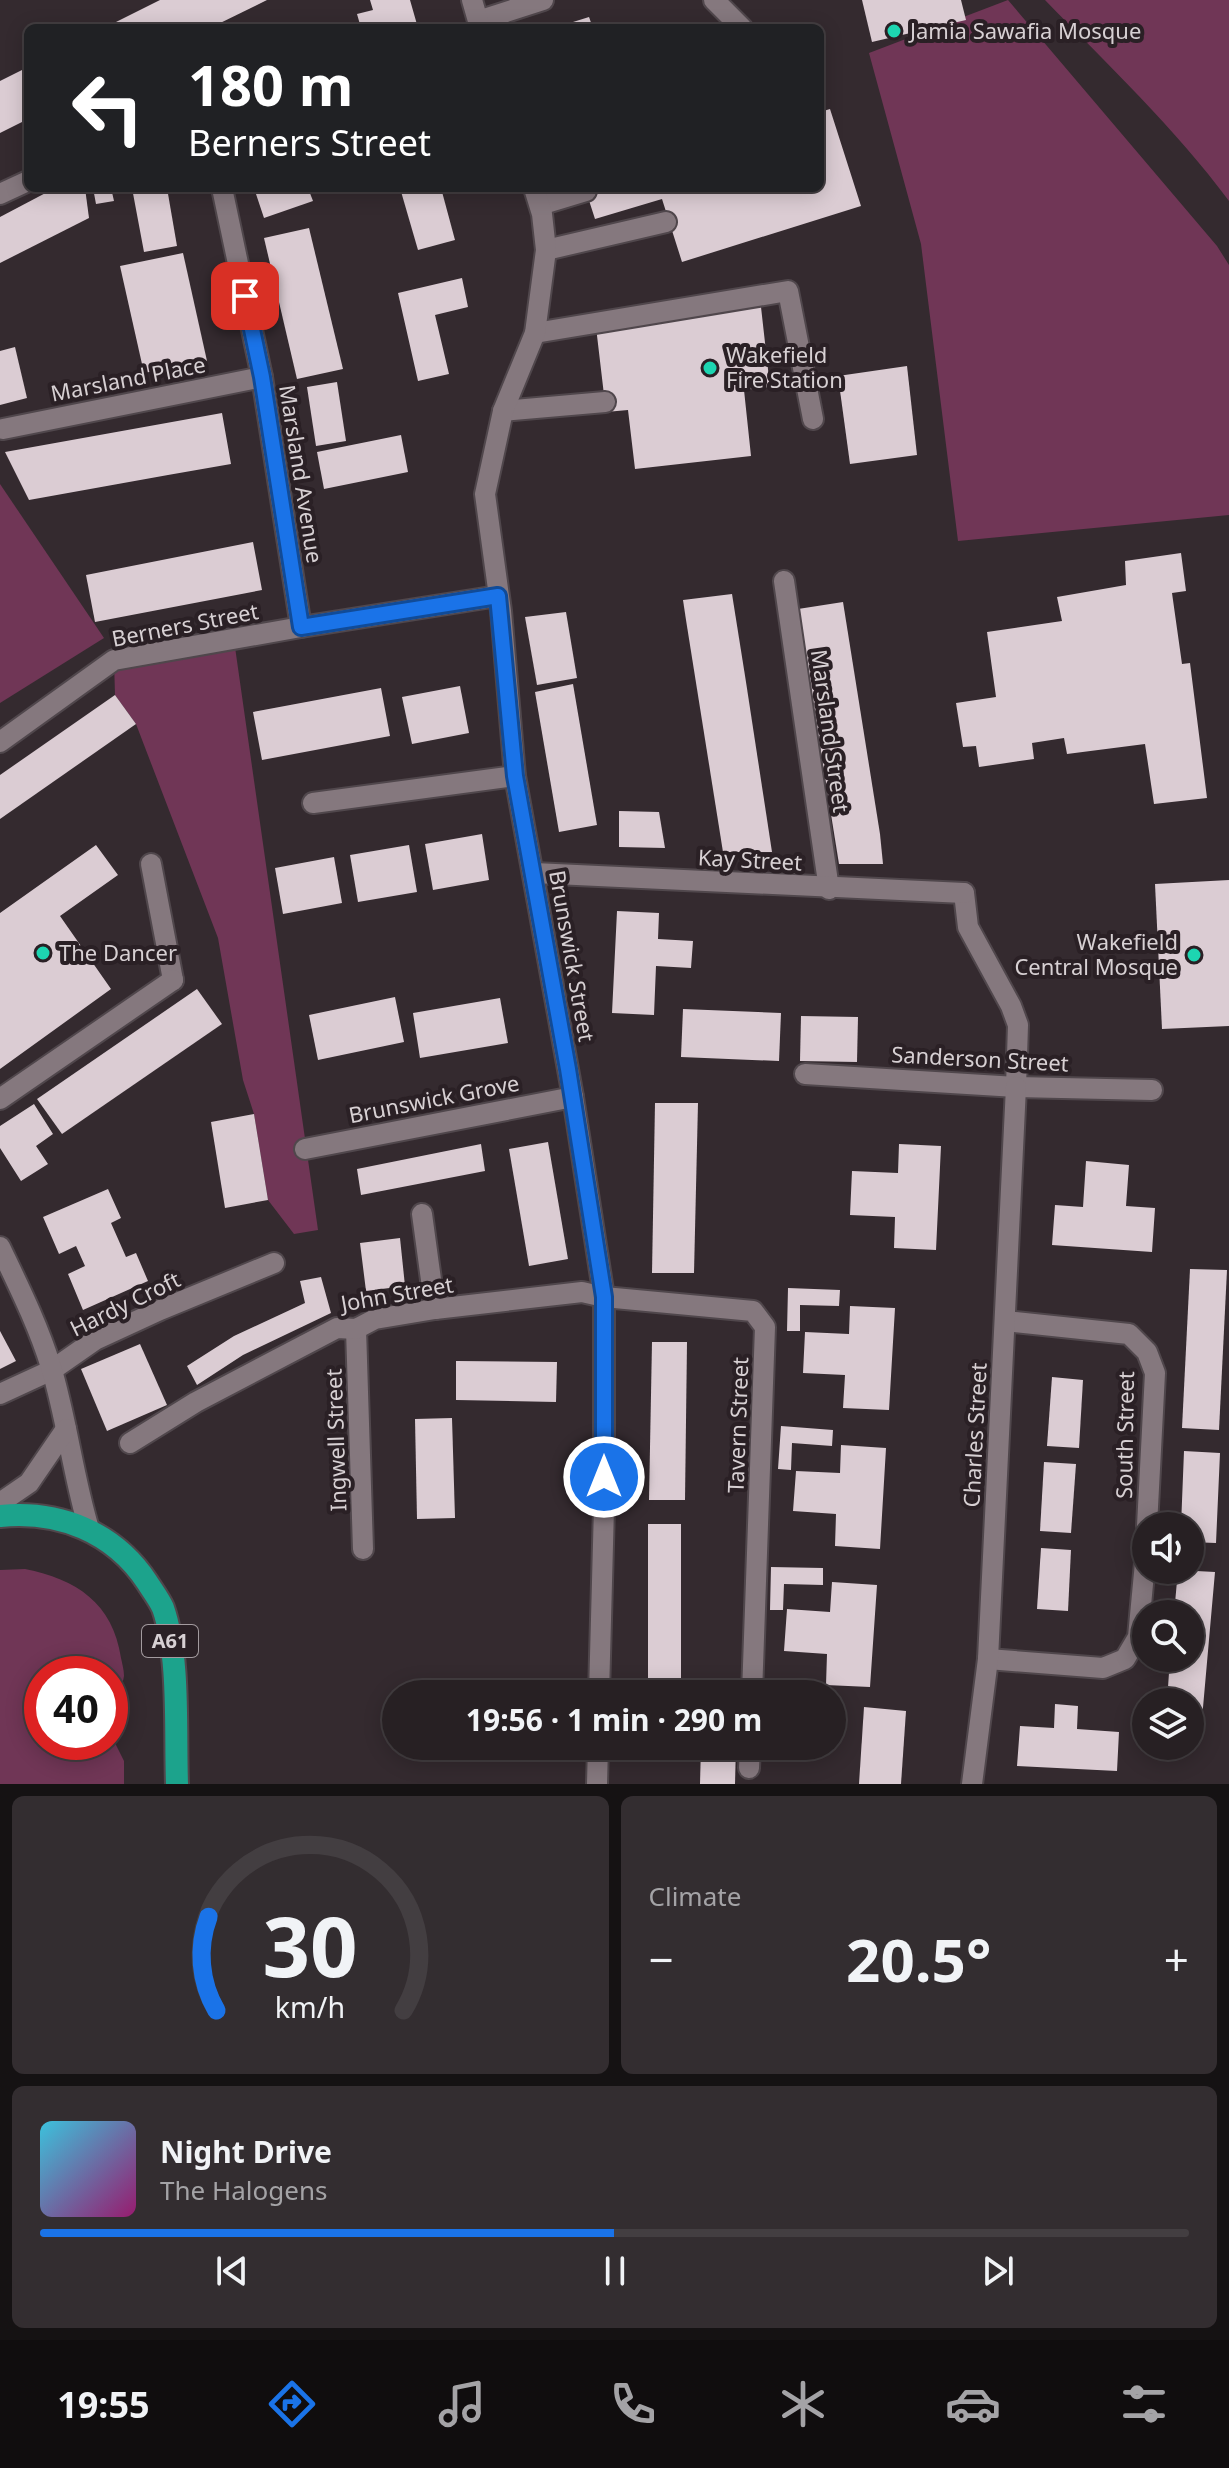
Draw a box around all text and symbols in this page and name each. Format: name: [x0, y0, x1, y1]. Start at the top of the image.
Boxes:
place label: Jamia Sawafia Mosque: [908, 15, 1141, 45]
marker: Jamia Sawafia Mosque: [885, 22, 903, 40]
text: 180 m: [188, 46, 353, 122]
icon: left: [56, 56, 160, 160]
text: Berners Street: [188, 118, 431, 167]
pin: [211, 262, 279, 330]
icon: arrive: [223, 274, 267, 318]
place label: Wakefield Fire Station: [726, 339, 843, 394]
street label: Marsland Place: [48, 348, 208, 408]
marker: Wakefield Fire Station: [701, 359, 719, 377]
street label: Marsland Avenue: [273, 383, 331, 565]
street label: Berners Street: [109, 595, 261, 653]
street label: Marsland Street: [805, 647, 857, 814]
street label: Kay Street: [697, 841, 803, 877]
street label: Brunswick Street: [543, 868, 603, 1044]
place label: Wakefield Central Mosque: [1014, 926, 1178, 981]
place label: The Dancer: [59, 937, 177, 967]
marker: The Dancer: [34, 944, 52, 962]
marker: Wakefield Central Mosque: [1185, 946, 1203, 964]
street label: Sanderson Street: [891, 1038, 1070, 1078]
street label: Brunswick Grove: [346, 1067, 522, 1129]
street label: Hardy Croft: [64, 1263, 185, 1343]
street label: John Street: [336, 1268, 455, 1318]
street label: Tavern Street: [720, 1356, 754, 1494]
street label: Charles Street: [955, 1362, 993, 1508]
street label: Ingwell Street: [318, 1368, 352, 1512]
street label: South Street: [1108, 1371, 1140, 1499]
position arrow: [562, 1435, 646, 1519]
map controls: [1132, 1512, 1204, 1760]
button: sound: [1132, 1512, 1204, 1584]
button: search: [1132, 1600, 1204, 1672]
road number: A61: [142, 1625, 198, 1657]
speed limit sign: 40: [24, 1656, 128, 1760]
button: layers: [1132, 1688, 1204, 1760]
text: 19:56 · 1 min · 290 m: [466, 1699, 762, 1740]
text: Climate: [649, 1878, 741, 1914]
text: 30: [263, 1888, 358, 2001]
text: 20.5°: [846, 1918, 991, 2000]
text: −: [649, 1929, 674, 1989]
text: +: [1164, 1929, 1189, 1989]
text: km/h: [275, 1987, 345, 2026]
text: Night Drive: [160, 2131, 332, 2172]
text: The Halogens: [160, 2172, 327, 2208]
icon: previous: [210, 2249, 254, 2293]
icon: pause: [593, 2249, 637, 2293]
icon: next: [976, 2249, 1020, 2293]
icon: directions: [264, 2376, 320, 2432]
icon: music: [434, 2376, 490, 2432]
icon: phone: [605, 2376, 661, 2432]
icon: climate: [775, 2376, 831, 2432]
icon: car: [945, 2376, 1001, 2432]
icon: filters: [1116, 2376, 1172, 2432]
text: 19:55: [57, 2380, 150, 2429]

